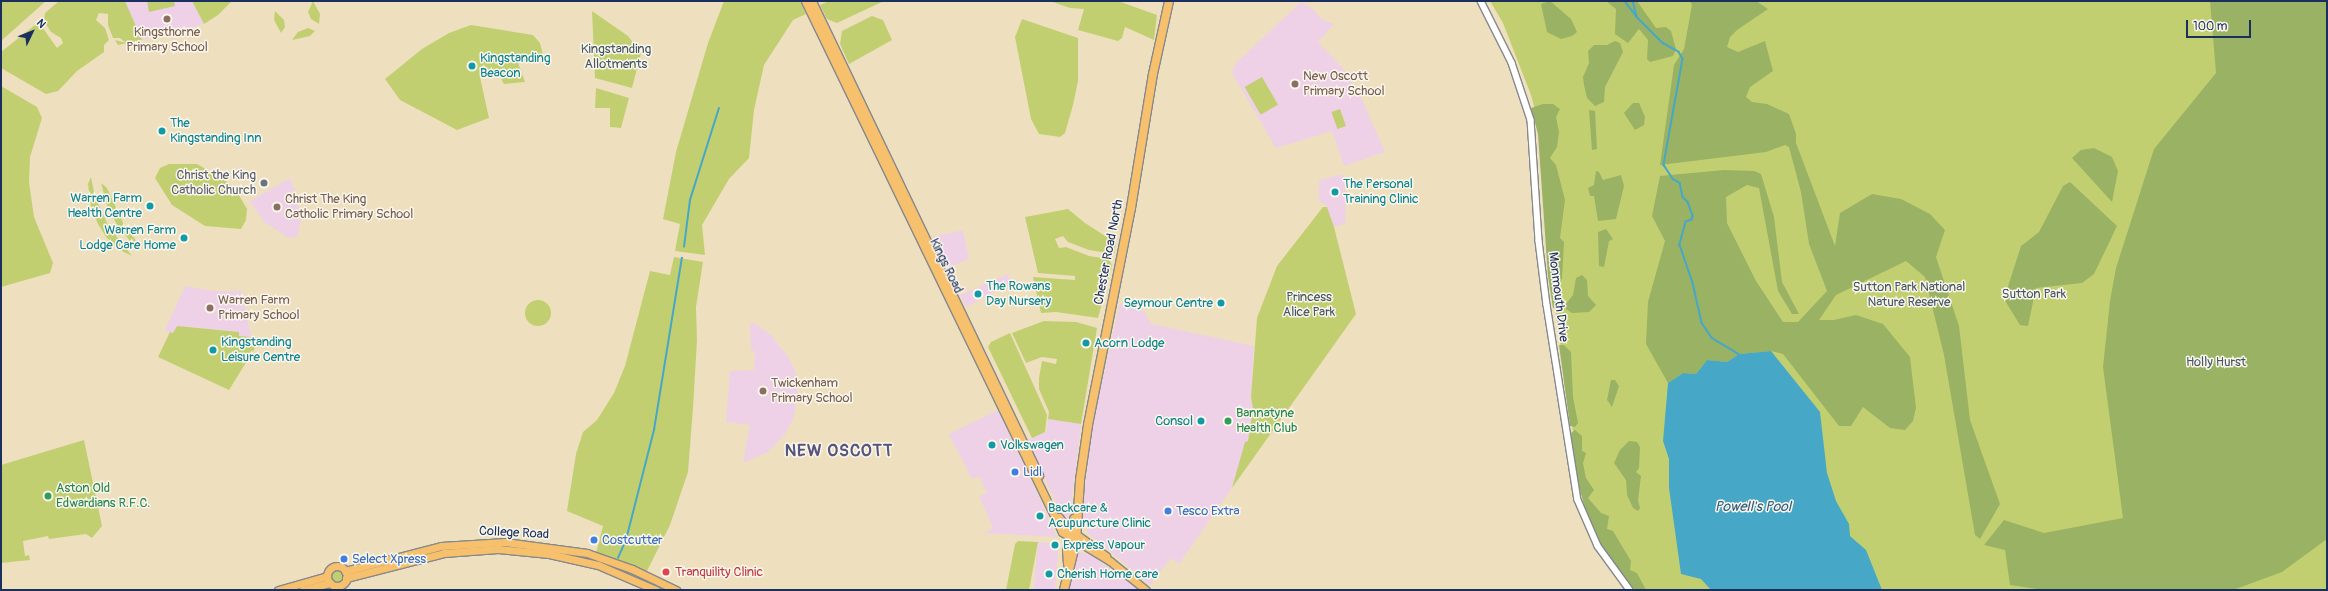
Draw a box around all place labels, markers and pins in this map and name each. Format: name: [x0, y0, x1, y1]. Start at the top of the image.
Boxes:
marker: Kingsthorne Primary School: [162, 14, 172, 24]
place label: Kingsthorne Primary School: [126, 25, 208, 56]
place label: Kingstanding Beacon: [480, 51, 550, 82]
marker: Kingstanding Beacon: [467, 61, 477, 71]
place label: New Oscott Primary School: [1303, 69, 1384, 100]
marker: New Oscott Primary School: [1290, 79, 1300, 89]
place label: The Kingstanding Inn: [170, 116, 262, 147]
marker: The Kingstanding Inn: [157, 126, 167, 136]
place label: Christ the King Catholic Church: [171, 168, 256, 199]
place label: The Personal Training Clinic: [1343, 177, 1419, 208]
marker: Christ the King Catholic Church: [259, 178, 269, 188]
marker: The Personal Training Clinic: [1330, 187, 1340, 197]
place label: Warren Farm Health Centre: [67, 191, 142, 222]
place label: Christ The King Catholic Primary School: [285, 192, 413, 223]
marker: Warren Farm Health Centre: [145, 201, 155, 211]
marker: Christ The King Catholic Primary School: [272, 202, 282, 212]
place label: Warren Farm Lodge Care Home: [79, 223, 176, 254]
marker: Warren Farm Lodge Care Home: [179, 233, 189, 243]
place label: The Rowans Day Nursery: [986, 279, 1051, 310]
marker: The Rowans Day Nursery: [973, 289, 983, 299]
place label: Warren Farm Primary School: [218, 293, 299, 324]
place label: Seymour Centre: [1124, 295, 1213, 311]
marker: Seymour Centre: [1216, 298, 1226, 308]
marker: Warren Farm Primary School: [205, 303, 215, 313]
place label: Kingstanding Leisure Centre: [221, 335, 300, 366]
place label: Acorn Lodge: [1094, 335, 1164, 351]
marker: Acorn Lodge: [1081, 338, 1091, 348]
marker: Kingstanding Leisure Centre: [208, 345, 218, 355]
place label: Twickenham Primary School: [771, 376, 852, 407]
marker: Twickenham Primary School: [758, 386, 768, 396]
place label: Bannatyne Health Club: [1236, 406, 1297, 437]
place label: Consol: [1155, 413, 1193, 429]
marker: Consol: [1196, 416, 1206, 426]
marker: Bannatyne Health Club: [1223, 416, 1233, 426]
place label: Volkswagen: [1000, 437, 1064, 453]
marker: Volkswagen: [987, 440, 997, 450]
place label: Lidl: [1023, 464, 1042, 480]
marker: Lidl: [1010, 467, 1020, 477]
place label: Aston Old Edwardians R.F.C.: [56, 481, 150, 512]
marker: Aston Old Edwardians R.F.C.: [43, 491, 53, 501]
place label: Backcare & Acupuncture Clinic: [1048, 501, 1151, 532]
place label: Tesco Extra: [1176, 503, 1240, 519]
marker: Tesco Extra: [1163, 506, 1173, 516]
marker: Backcare & Acupuncture Clinic: [1035, 511, 1045, 521]
place label: Costcutter: [602, 532, 663, 548]
marker: Costcutter: [589, 535, 599, 545]
place label: Express Vapour: [1063, 537, 1145, 553]
marker: Express Vapour: [1050, 540, 1060, 550]
place label: Select Xpress: [352, 551, 426, 567]
marker: Select Xpress: [339, 554, 349, 564]
place label: Tranquility Clinic: [675, 564, 763, 580]
marker: Tranquility Clinic: [660, 566, 672, 578]
place label: Cherish Home care: [1057, 566, 1158, 582]
marker: Cherish Home care: [1044, 569, 1054, 579]

